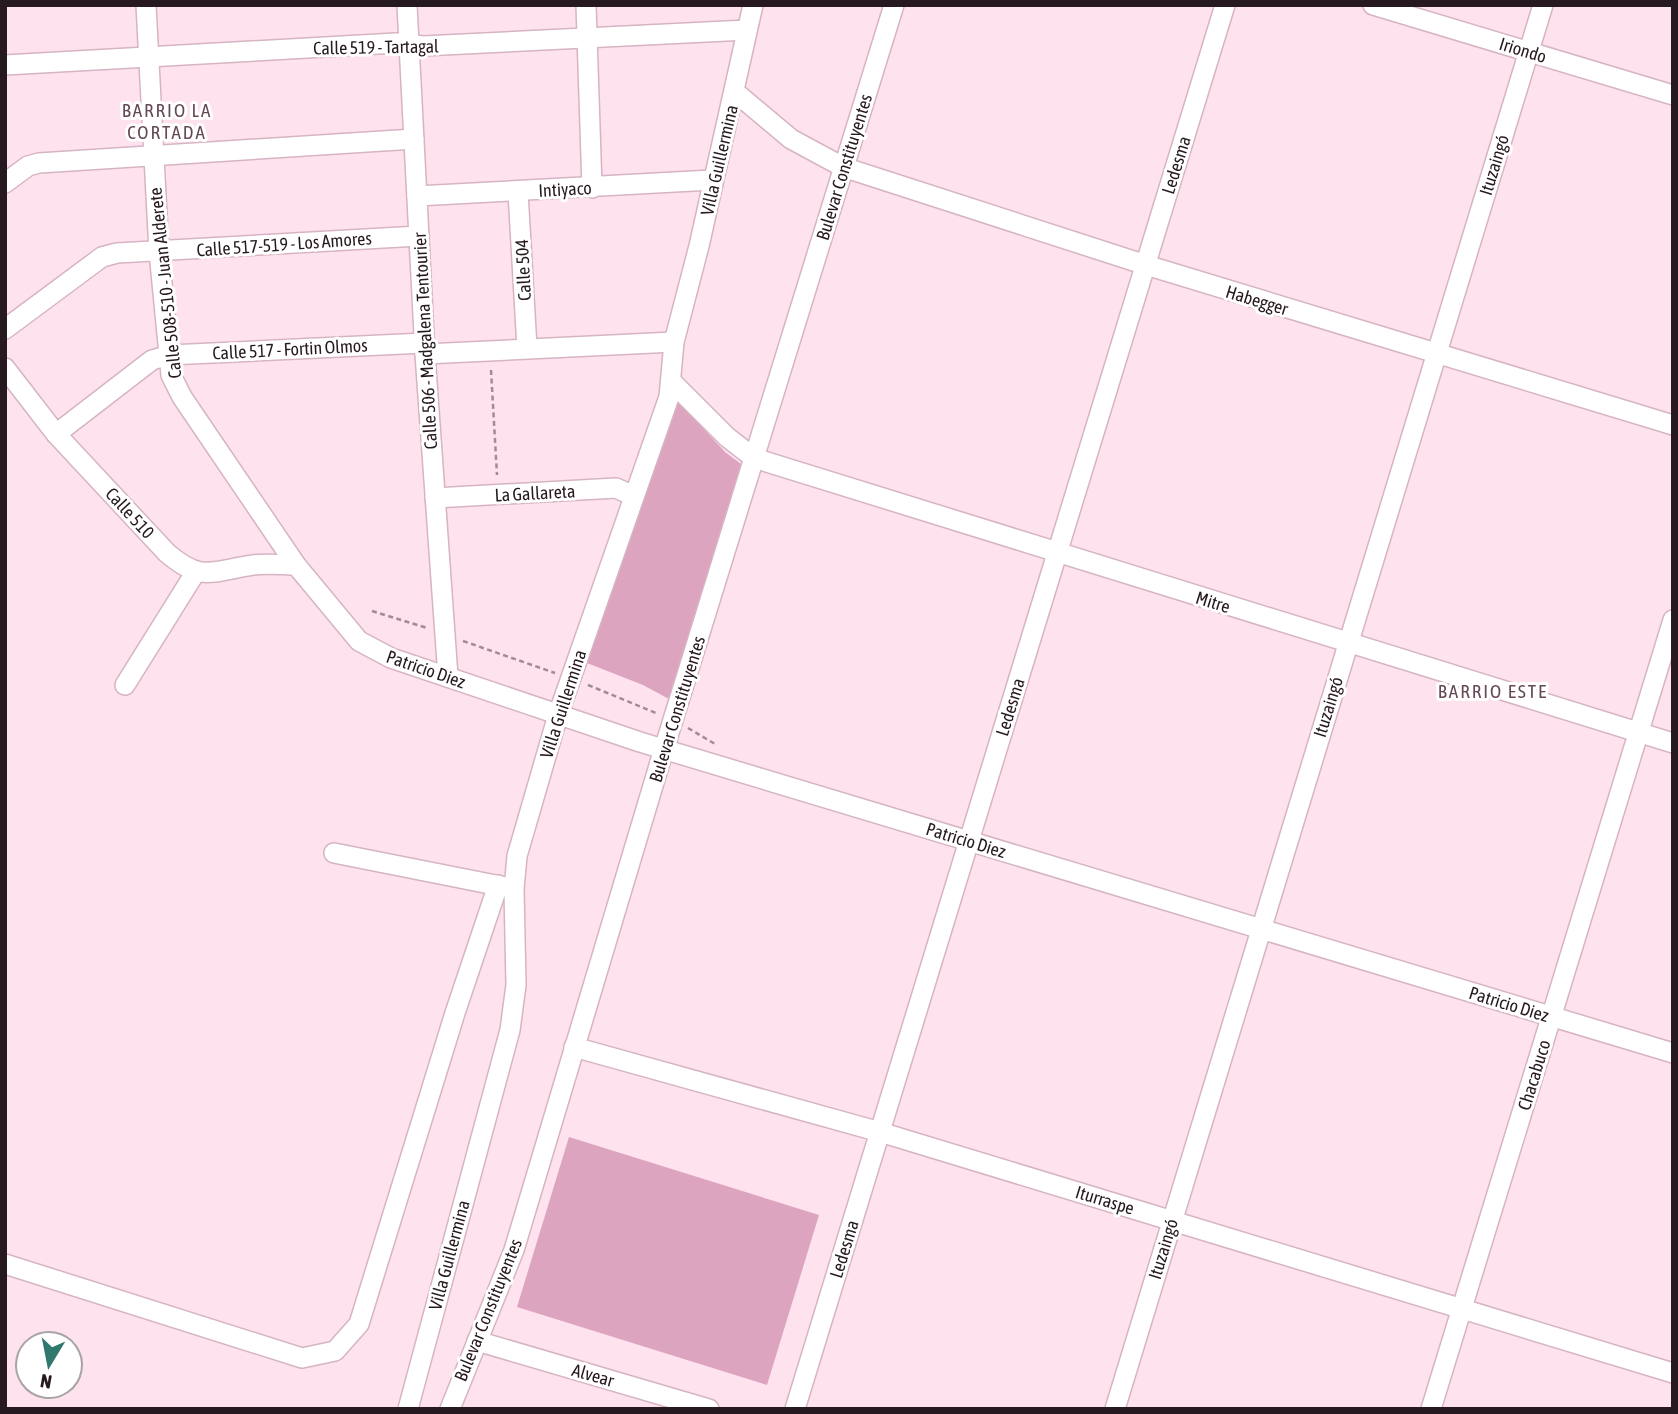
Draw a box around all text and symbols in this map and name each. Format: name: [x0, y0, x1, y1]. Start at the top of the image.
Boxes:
street label: Iriondo: [1497, 33, 1549, 67]
street label: Calle 519 - Tartagal: [313, 35, 439, 59]
street label: Bulevar Constituyentes: [812, 91, 876, 243]
district label: BARRIO LA CORTADA: [122, 99, 212, 143]
street label: Villa Guillermina: [696, 103, 742, 217]
street label: Ituzaingó: [1475, 132, 1513, 198]
street label: Ledesma: [1157, 134, 1195, 196]
street label: Intiyaco: [538, 177, 592, 201]
street label: Calle 508-510 - Juan Alderete: [145, 186, 185, 380]
street label: Calle 517-519 - Los Amores: [196, 227, 372, 261]
street label: Calle 506 - Madgalena Tentourier: [409, 231, 441, 450]
street label: Calle 504: [511, 239, 535, 301]
street label: Habegger: [1223, 281, 1291, 320]
street label: Calle 517 - Fortin Olmos: [212, 334, 368, 364]
street label: La Gallareta: [494, 480, 576, 506]
street label: Calle 510: [101, 483, 159, 543]
street label: Mitre: [1193, 587, 1233, 617]
street label: Bulevar Constituyentes: [645, 633, 709, 785]
street label: Patricio Diez: [384, 646, 469, 692]
street label: Villa Guillermina: [536, 647, 590, 761]
street label: Ituzaingó: [1309, 674, 1347, 740]
street label: Ledesma: [991, 676, 1029, 738]
district label: BARRIO ESTE: [1438, 680, 1548, 702]
street label: Patricio Diez: [924, 818, 1009, 862]
street label: Patricio Diez: [1467, 982, 1552, 1026]
street label: Chacabuco: [1513, 1037, 1555, 1113]
street label: Iturraspe: [1073, 1181, 1137, 1219]
street label: Villa Guillermina: [424, 1198, 474, 1312]
street label: Ituzaingó: [1144, 1216, 1182, 1282]
street label: Ledesma: [825, 1218, 863, 1280]
street label: Bulevar Constituyentes: [450, 1236, 526, 1384]
north arrow: [14, 1330, 84, 1400]
street label: Alvear: [570, 1359, 617, 1391]
text: N: [39, 1370, 53, 1394]

